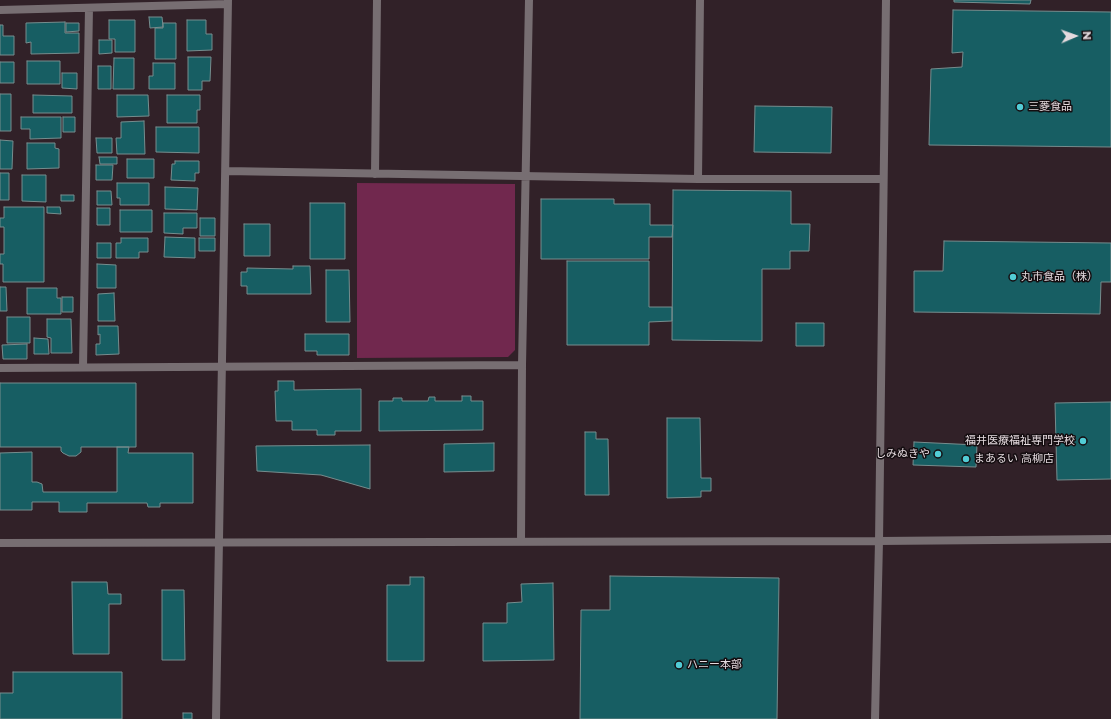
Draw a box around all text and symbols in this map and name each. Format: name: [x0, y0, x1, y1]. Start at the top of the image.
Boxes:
north arrow: [1055, 16, 1095, 56]
text: N: [1080, 31, 1094, 40]
place label: 三菱食品: [1028, 100, 1072, 114]
marker: 三菱食品: [1015, 102, 1025, 112]
place label: 丸市食品（株）: [1021, 270, 1098, 284]
marker: 丸市食品（株）: [1008, 272, 1018, 282]
place label: 福井医療福祉専門学校: [965, 434, 1075, 448]
marker: 福井医療福祉専門学校: [1078, 436, 1088, 446]
place label: しみぬきや: [875, 447, 930, 461]
marker: しみぬきや: [933, 449, 943, 459]
place label: まあるい 高柳店: [974, 452, 1054, 466]
marker: まあるい 高柳店: [961, 454, 971, 464]
place label: ハニー本部: [687, 658, 742, 672]
marker: ハニー本部: [674, 660, 684, 670]

